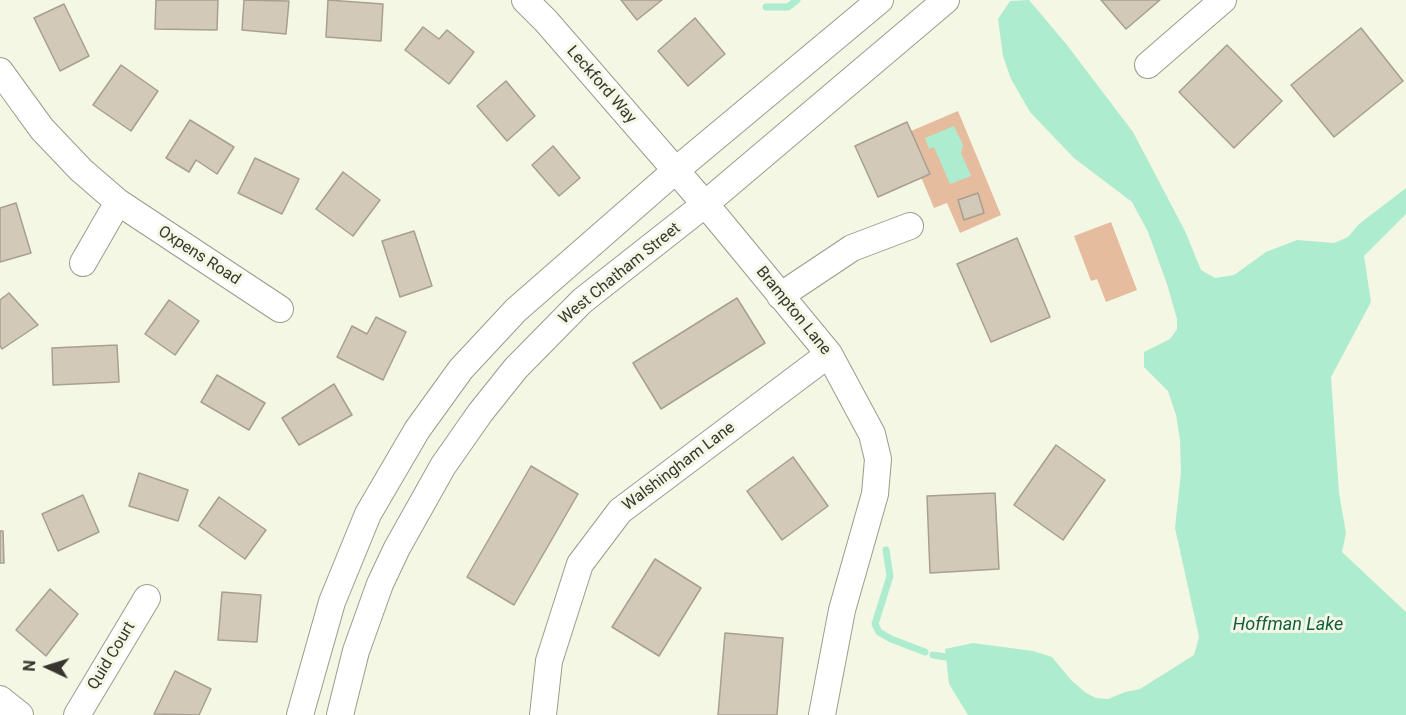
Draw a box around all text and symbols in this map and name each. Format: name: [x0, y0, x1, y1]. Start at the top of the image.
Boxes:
street label: Leckford Way: [562, 42, 640, 128]
street label: West Chatham Street: [555, 219, 685, 329]
street label: Oxpens Road: [154, 222, 244, 290]
street label: Brampton Lane: [751, 263, 835, 359]
street label: Walshingham Lane: [619, 419, 739, 515]
water label: Hoffman Lake: [1233, 614, 1343, 636]
street label: Quid Court: [84, 618, 140, 694]
north arrow: [18, 637, 78, 697]
text: N: [20, 659, 39, 672]

